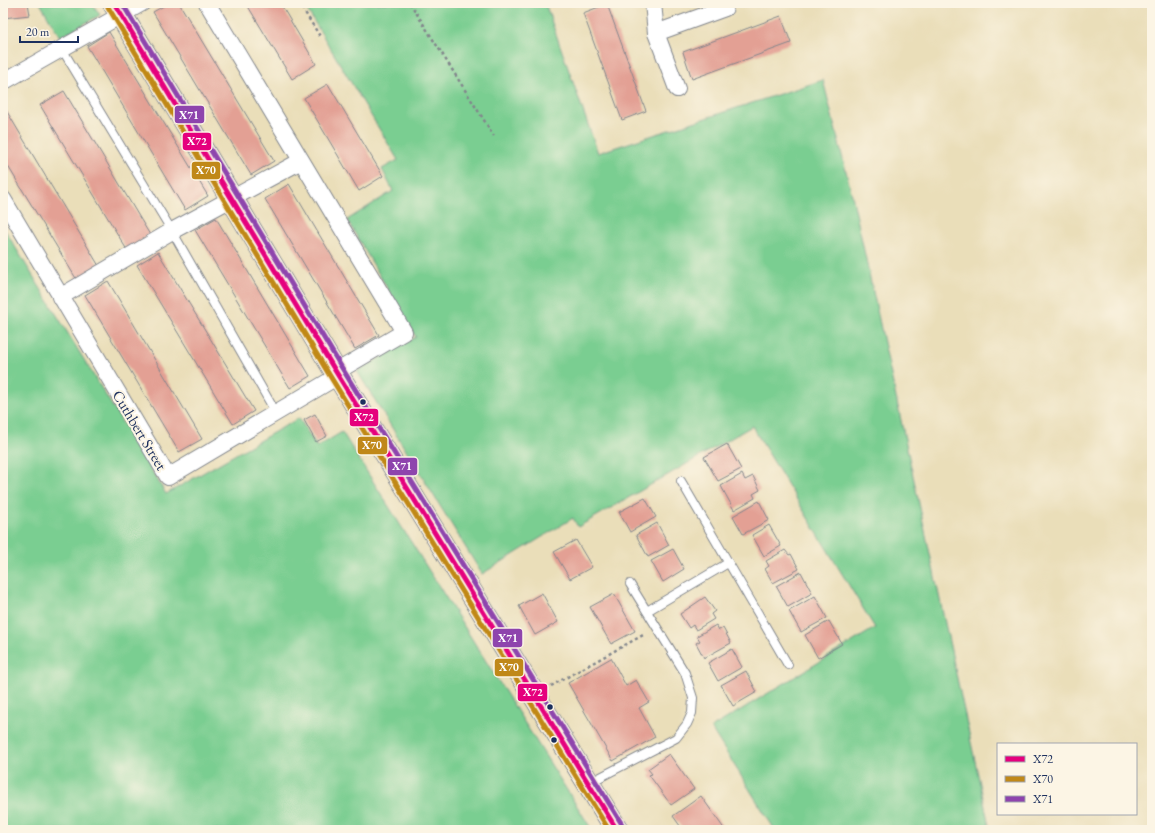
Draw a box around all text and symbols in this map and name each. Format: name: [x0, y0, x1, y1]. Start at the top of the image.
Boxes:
scale bar: [20, 18, 78, 44]
text: 20 m: [26, 24, 50, 40]
line badge: X71: [174, 105, 205, 124]
text: X71: [178, 108, 199, 122]
line badge: X72: [182, 132, 212, 151]
text: X72: [186, 134, 207, 148]
line badge: X70: [191, 161, 221, 180]
text: X70: [195, 163, 216, 177]
street label: Cuthbert Street: [109, 386, 172, 474]
unlabelled marker: [358, 397, 368, 407]
line badge: X72: [349, 408, 379, 427]
text: X72: [353, 410, 374, 424]
line badge: X70: [357, 436, 388, 455]
text: X70: [361, 438, 382, 452]
line badge: X71: [387, 457, 418, 476]
text: X71: [391, 459, 412, 473]
line badge: X71: [492, 628, 523, 648]
text: X71: [497, 631, 518, 645]
line badge: X70: [494, 658, 524, 677]
text: X70: [498, 660, 519, 674]
line badge: X72: [517, 683, 548, 702]
text: X72: [522, 685, 543, 699]
unlabelled marker: [545, 702, 555, 712]
unlabelled marker: [549, 735, 559, 745]
legend: [997, 743, 1137, 815]
text: X72: [1032, 751, 1053, 767]
text: X70: [1032, 771, 1053, 787]
text: X71: [1032, 791, 1053, 807]

